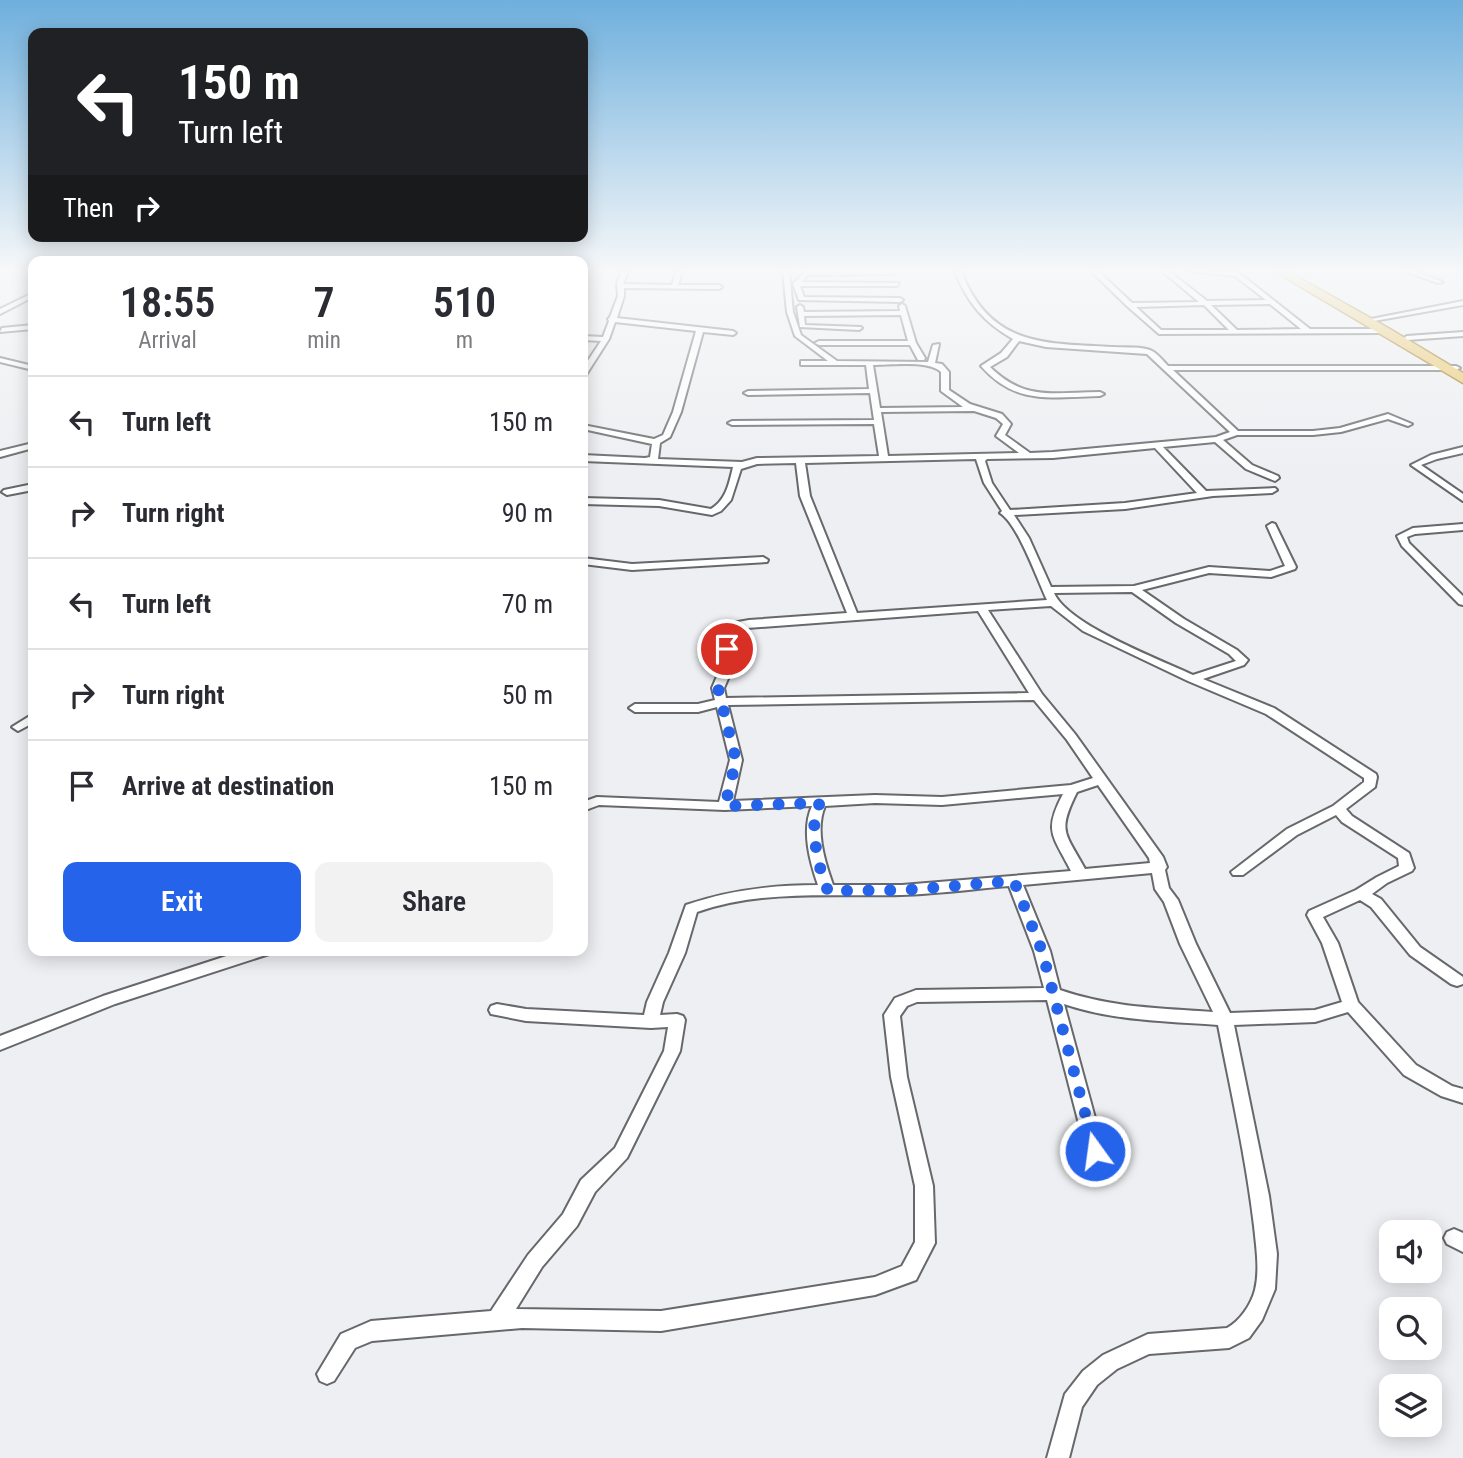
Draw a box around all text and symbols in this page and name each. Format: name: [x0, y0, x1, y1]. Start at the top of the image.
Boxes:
text: 150 m: [178, 54, 300, 111]
icon: left: [63, 56, 154, 147]
text: Turn left: [178, 113, 283, 151]
icon: right: [128, 189, 166, 227]
text: Then: [63, 193, 114, 223]
text: 18:55: [120, 278, 215, 327]
text: 7: [314, 278, 335, 327]
text: 510: [433, 278, 496, 327]
text: Arrival: [138, 327, 197, 354]
text: min: [307, 327, 341, 354]
text: m: [456, 327, 473, 354]
icon: left: [63, 403, 101, 441]
text: Turn left: [122, 407, 211, 437]
text: 150 m: [489, 407, 553, 437]
icon: right: [63, 494, 101, 532]
text: Turn right: [122, 498, 224, 528]
text: 90 m: [502, 498, 553, 528]
icon: left: [63, 585, 101, 623]
text: Turn left: [122, 589, 211, 619]
text: 70 m: [502, 589, 553, 619]
pin: [697, 619, 757, 679]
icon: arrive: [708, 630, 746, 668]
icon: right: [63, 676, 101, 714]
text: Turn right: [122, 680, 224, 710]
text: 50 m: [502, 680, 553, 710]
icon: arrive: [63, 767, 101, 805]
text: Arrive at destination: [122, 771, 334, 801]
text: 150 m: [489, 771, 553, 801]
button: Exit: [63, 862, 301, 942]
button: Share: [315, 862, 553, 942]
position arrow: [1058, 1114, 1132, 1188]
map controls: [1379, 1220, 1442, 1437]
button: sound: [1379, 1220, 1442, 1283]
button: search: [1379, 1297, 1442, 1360]
button: layers: [1379, 1374, 1442, 1437]

